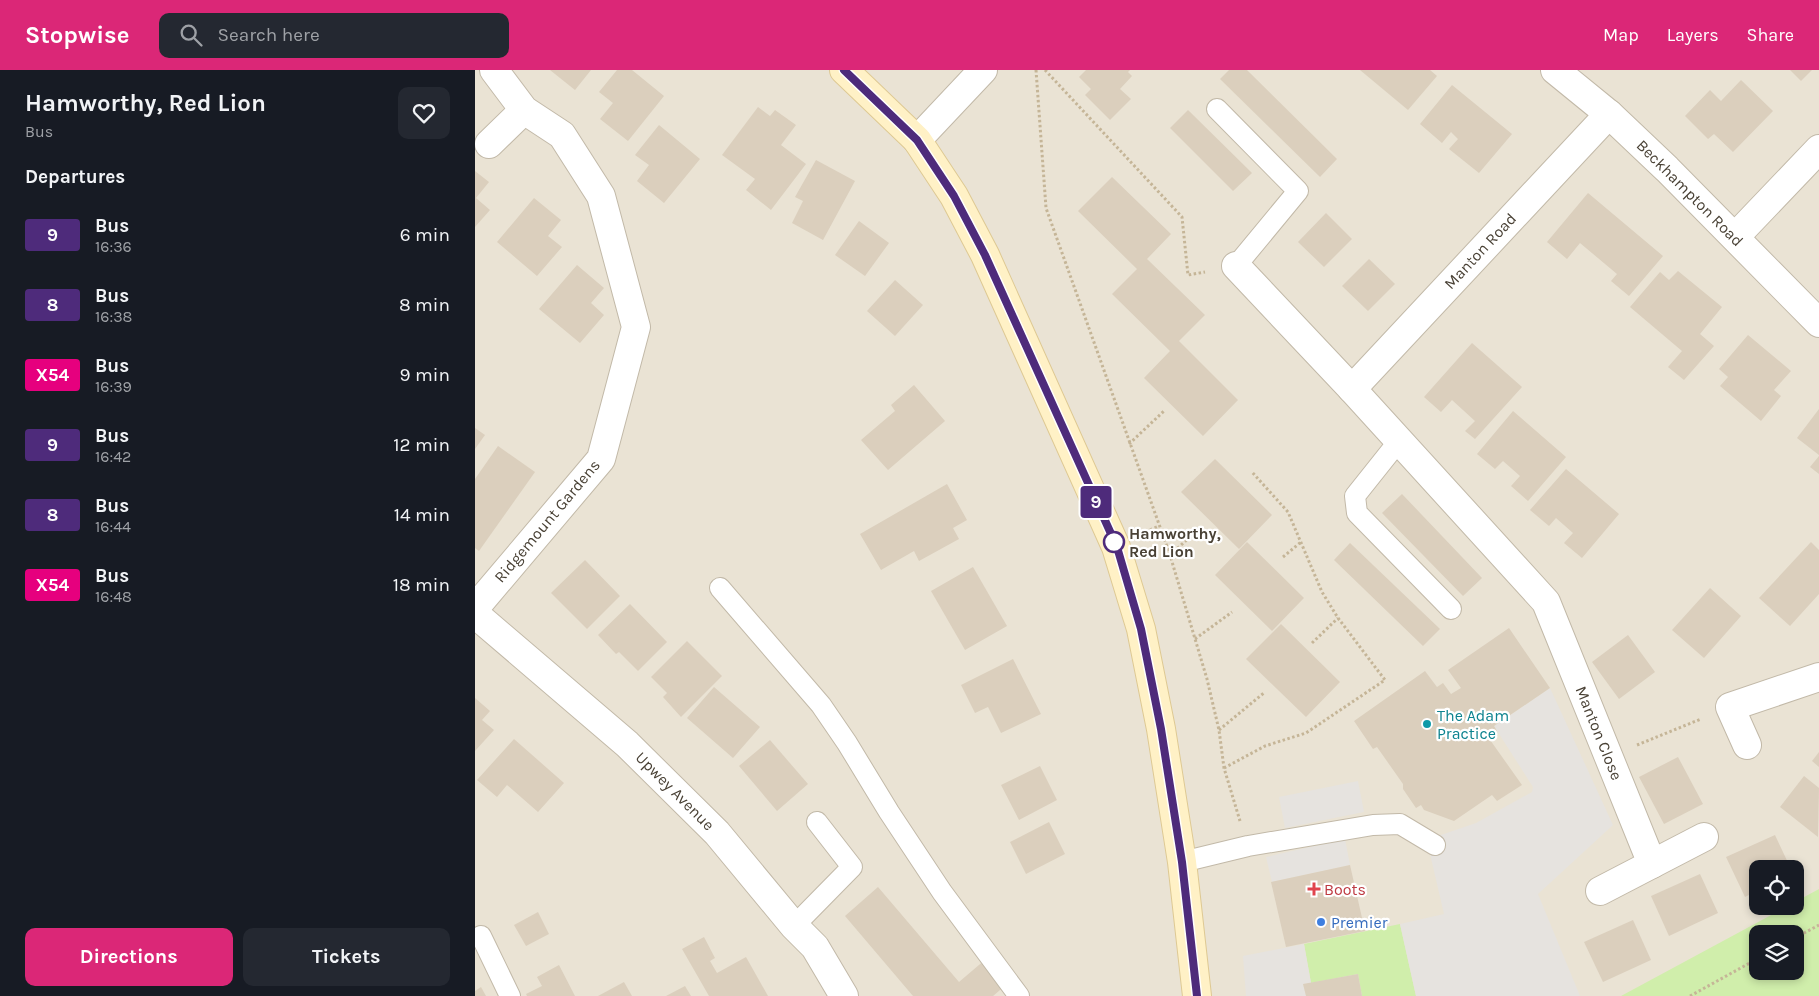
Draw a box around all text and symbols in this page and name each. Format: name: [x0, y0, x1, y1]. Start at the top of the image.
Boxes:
search box: [159, 13, 509, 58]
text: Stopwise: [25, 21, 129, 49]
icon: search: [177, 21, 205, 49]
text: Search here: [217, 24, 320, 46]
text: Map: [1603, 24, 1639, 46]
text: Layers: [1667, 24, 1719, 46]
text: Share: [1747, 24, 1794, 46]
button: heart: [398, 87, 450, 139]
text: Hamworthy, Red Lion: [25, 89, 266, 117]
text: Bus: [25, 122, 53, 141]
street label: Beckhampton Road: [1633, 136, 1747, 250]
text: Departures: [25, 166, 125, 188]
street label: Manton Road: [1440, 209, 1520, 293]
text: Bus: [95, 215, 129, 237]
text: 9: [47, 224, 58, 246]
text: 6 min: [400, 224, 450, 246]
text: 16:36: [95, 237, 132, 256]
text: Bus: [95, 285, 129, 307]
text: 8: [47, 294, 58, 316]
text: 8 min: [399, 294, 450, 316]
text: 16:38: [95, 307, 132, 326]
text: Bus: [95, 355, 129, 377]
text: X54: [36, 364, 69, 386]
text: 9 min: [400, 364, 450, 386]
text: 16:39: [95, 377, 132, 396]
text: Bus: [95, 425, 129, 447]
text: 9: [47, 434, 58, 456]
text: 12 min: [393, 434, 450, 456]
text: 16:42: [95, 447, 131, 466]
street label: Ridgemount Gardens: [490, 456, 604, 586]
line badge: 9: [1080, 486, 1112, 518]
text: 9: [1091, 491, 1101, 513]
text: Bus: [95, 495, 129, 517]
text: 8: [47, 504, 58, 526]
text: 14 min: [394, 504, 450, 526]
text: 16:44: [95, 517, 131, 536]
place label: Hamworthy, Red Lion: [1129, 524, 1221, 561]
marker: Hamworthy, Red Lion: [1103, 531, 1125, 553]
text: Bus: [95, 565, 129, 587]
text: X54: [36, 574, 69, 596]
text: 18 min: [393, 574, 450, 596]
text: 16:48: [95, 587, 132, 606]
street label: Manton Close: [1571, 683, 1627, 783]
place label: The Adam Practice: [1437, 706, 1509, 743]
marker: The Adam Practice: [1421, 718, 1433, 730]
street label: Upwey Avenue: [632, 748, 718, 834]
map controls: [1749, 860, 1804, 980]
button: locate: [1749, 860, 1804, 915]
place label: Boots: [1324, 880, 1366, 899]
marker: Boots: [1308, 883, 1320, 895]
place label: Premier: [1331, 913, 1388, 932]
marker: Premier: [1315, 916, 1327, 928]
button: layers: [1749, 925, 1804, 980]
button: Directions: [25, 928, 233, 986]
button: Tickets: [243, 928, 450, 986]

